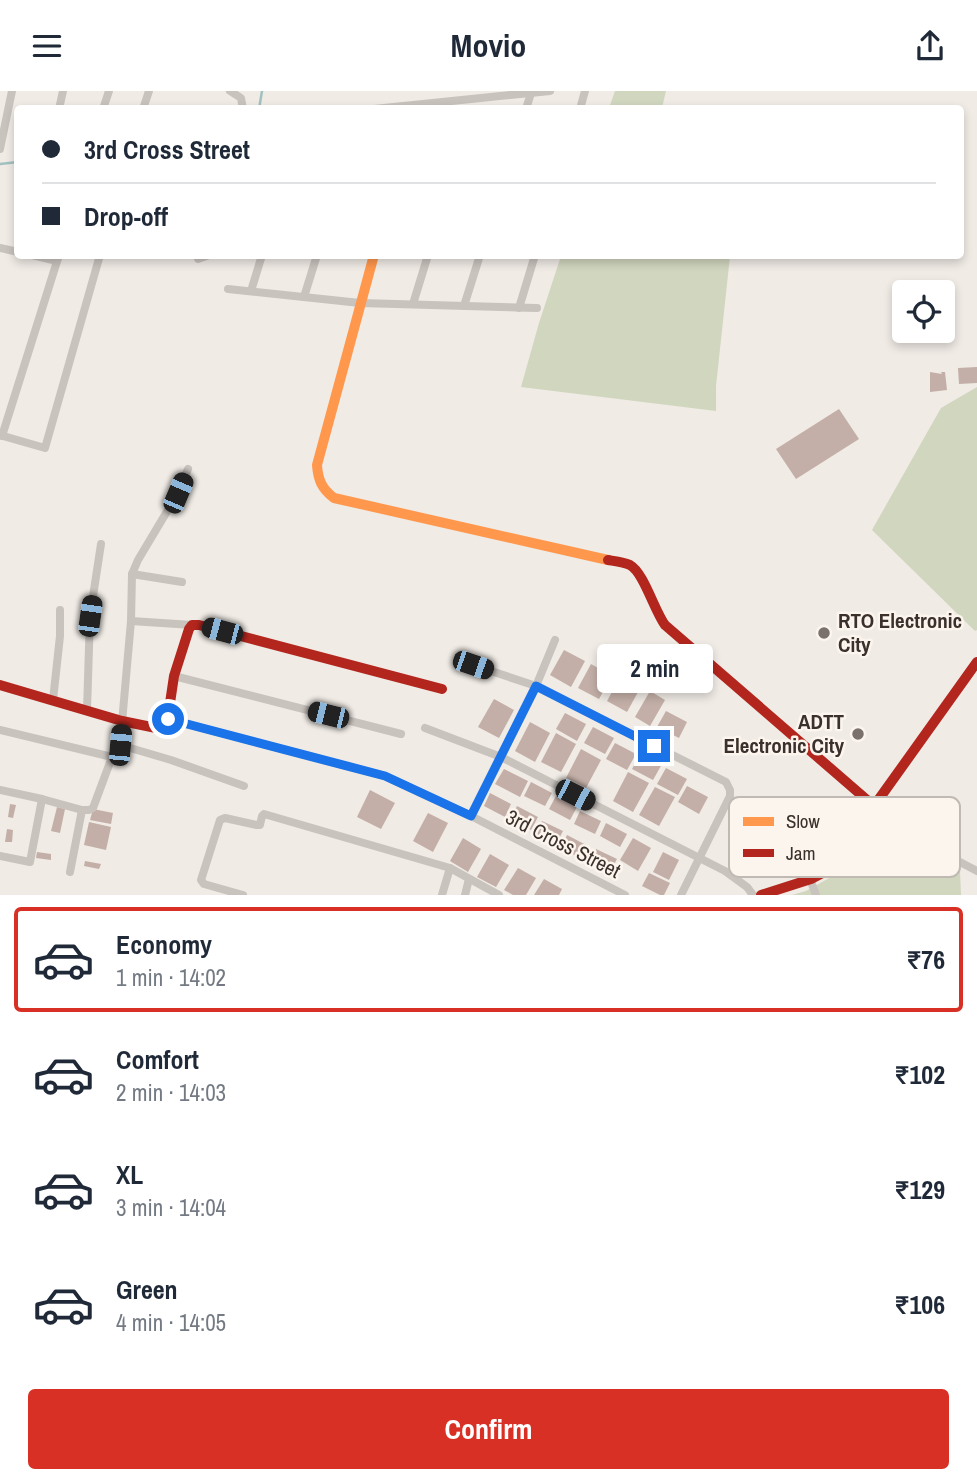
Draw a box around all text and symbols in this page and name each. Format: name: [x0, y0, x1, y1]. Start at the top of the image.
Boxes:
text: Movio: [451, 24, 526, 67]
icon: menu: [28, 27, 66, 65]
icon: share: [911, 27, 949, 65]
text: 3rd Cross Street: [84, 132, 250, 167]
text: Drop-off: [84, 199, 168, 234]
map controls: [892, 280, 955, 343]
button: locate: [892, 280, 955, 343]
car: [161, 470, 196, 516]
car: [77, 594, 104, 638]
place label: RTO Electronic City: [838, 606, 962, 659]
car: [199, 615, 246, 647]
marker: RTO Electronic City: [816, 625, 832, 641]
callout: 2 min: [596, 645, 712, 693]
car: [450, 648, 497, 682]
text: 2 min: [630, 653, 680, 684]
car: [306, 700, 351, 730]
route start: [152, 703, 184, 735]
place label: ADTT Electronic City: [723, 707, 844, 760]
car: [108, 723, 133, 767]
marker: ADTT Electronic City: [850, 726, 866, 742]
route end: [638, 730, 670, 762]
car: [552, 776, 599, 814]
legend: [729, 797, 960, 877]
street label: 3rd Cross Street: [501, 802, 626, 885]
text: Slow: [786, 808, 821, 834]
text: Jam: [786, 840, 815, 866]
text: Economy: [116, 927, 212, 962]
icon: car: [32, 928, 95, 991]
text: ₹76: [906, 942, 945, 977]
text: 1 min · 14:02: [116, 962, 226, 993]
text: Comfort: [116, 1042, 199, 1077]
icon: car: [32, 1043, 95, 1106]
text: ₹102: [894, 1057, 945, 1092]
text: 2 min · 14:03: [116, 1077, 226, 1108]
text: XL: [116, 1157, 143, 1192]
icon: car: [32, 1158, 95, 1221]
text: ₹129: [894, 1172, 945, 1207]
text: 3 min · 14:04: [116, 1192, 226, 1223]
text: Green: [116, 1272, 178, 1307]
icon: car: [32, 1273, 95, 1336]
text: ₹106: [894, 1287, 945, 1322]
text: 4 min · 14:05: [116, 1307, 226, 1338]
button: Confirm: [28, 1389, 949, 1469]

